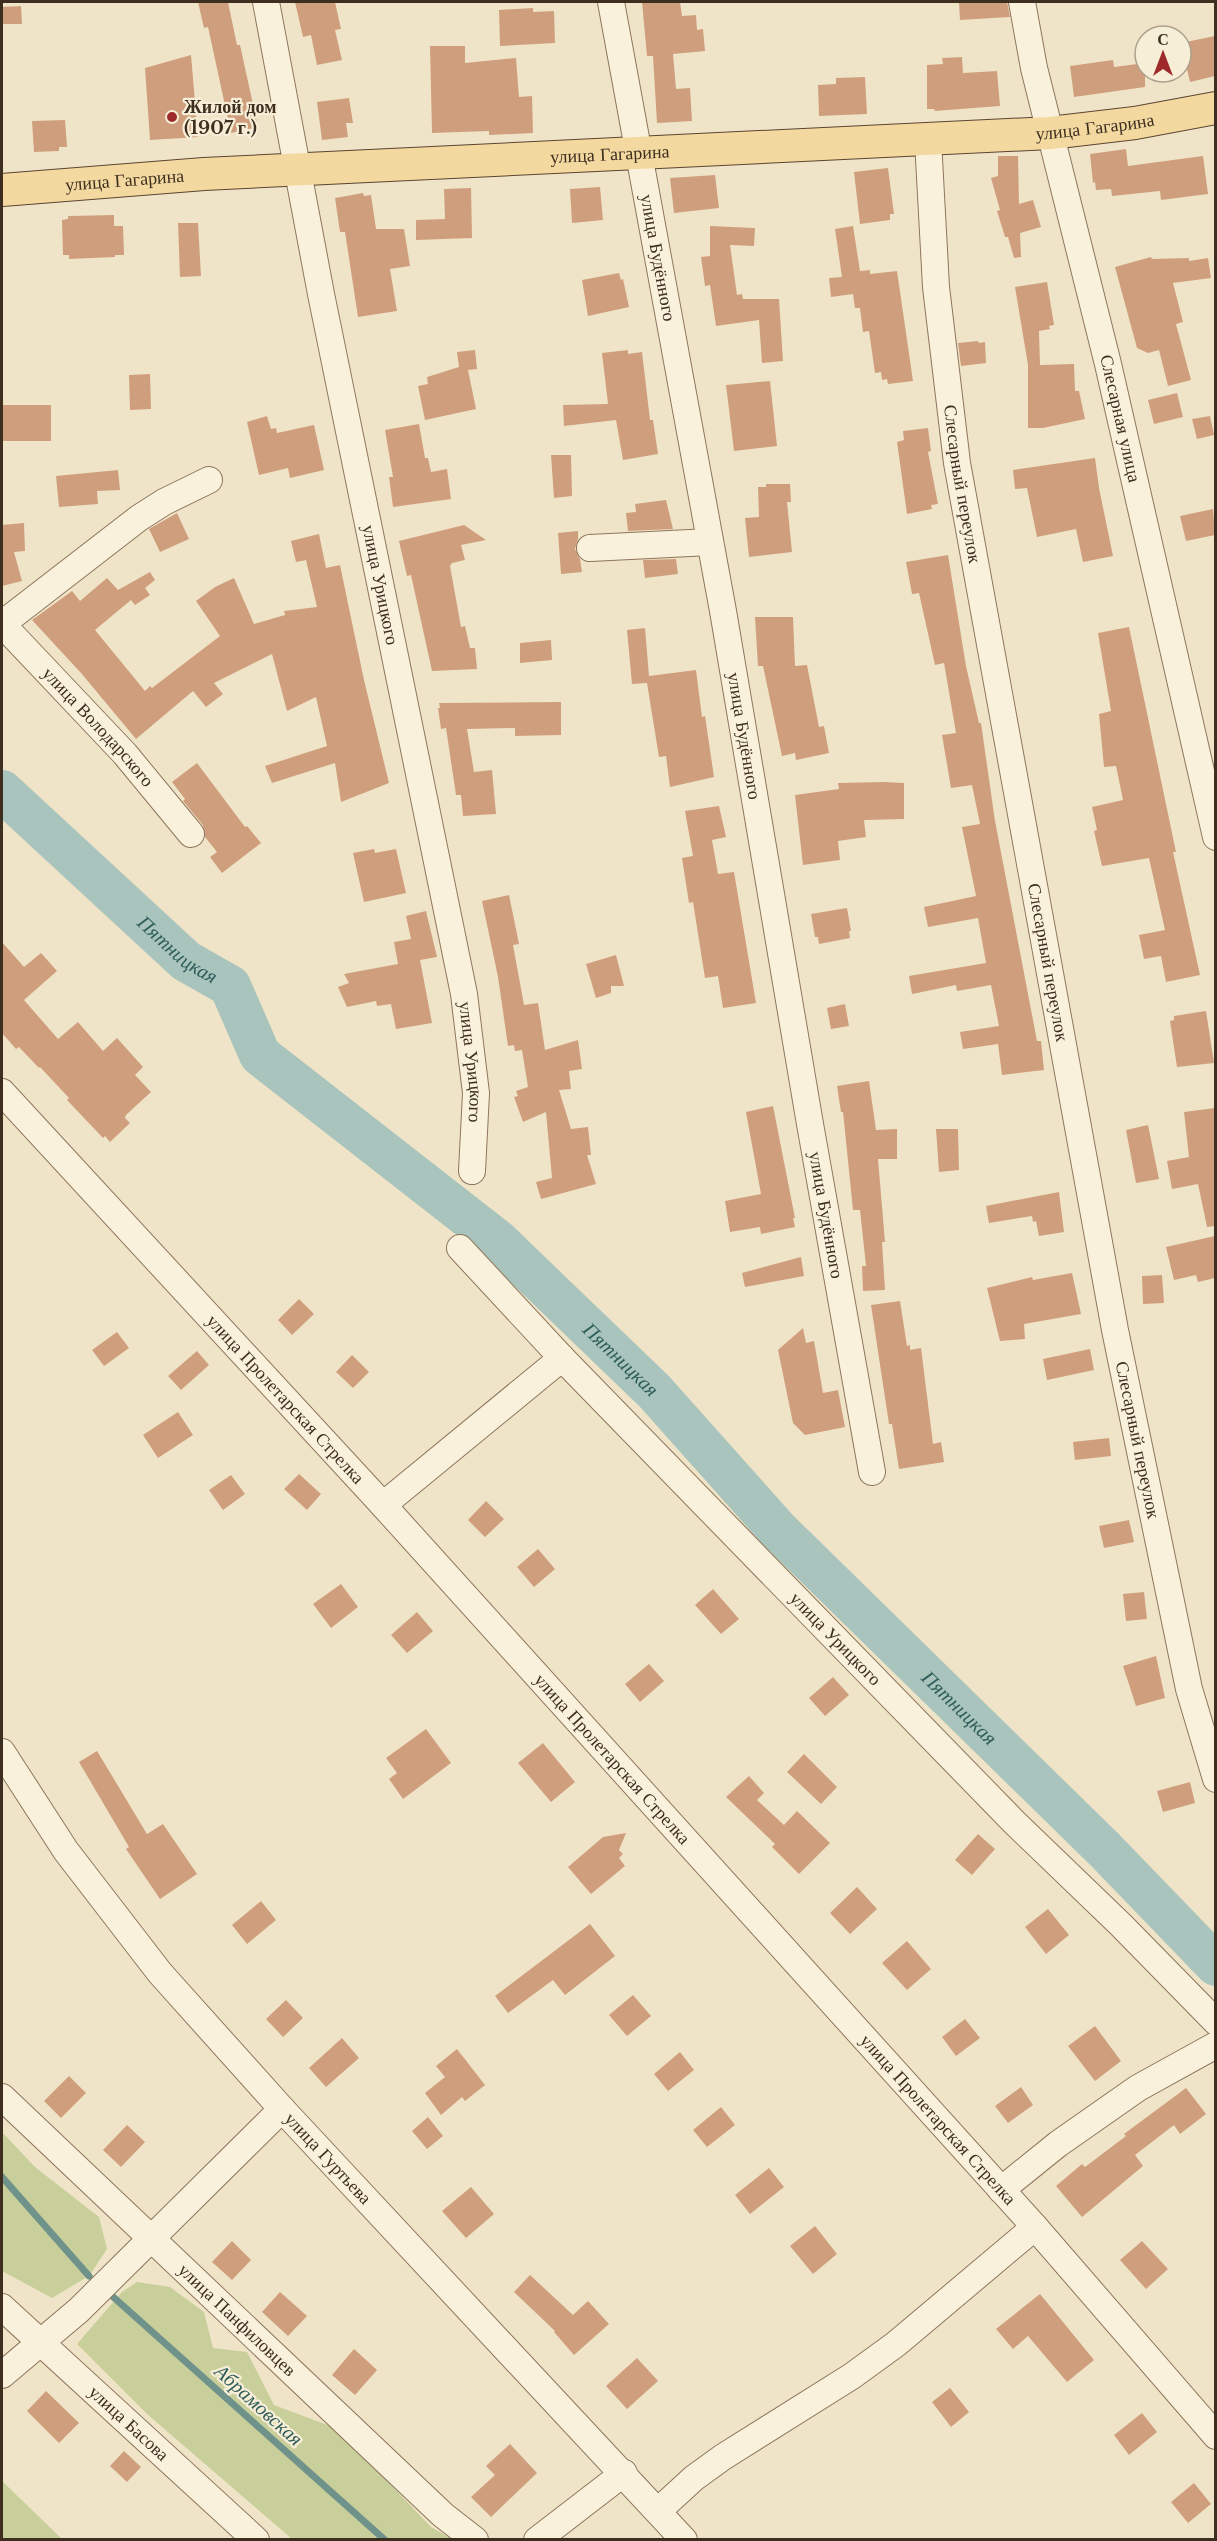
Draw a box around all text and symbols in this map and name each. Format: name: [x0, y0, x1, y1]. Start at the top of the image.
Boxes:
north arrow: [1133, 24, 1193, 84]
text: С: [1157, 29, 1169, 49]
place label: Жилой дом (1907 г.): [184, 96, 276, 139]
street label: улица Гагарина: [1035, 109, 1156, 145]
marker: Жилой дом (1907 г.): [165, 110, 179, 124]
street label: улица Гагарина: [550, 140, 670, 168]
street label: улица Гагарина: [64, 165, 185, 196]
street label: улица Будённого: [636, 192, 680, 323]
street label: Слесарная улица: [1095, 352, 1146, 484]
street label: Слесарный переулок: [939, 403, 986, 565]
street label: улица Урицкого: [357, 523, 403, 647]
street label: улица Володарского: [38, 663, 159, 791]
street label: улица Будённого: [723, 671, 766, 801]
street label: Слесарный переулок: [1023, 881, 1073, 1043]
water label: Пятницкая: [132, 910, 222, 989]
street label: улица Урицкого: [454, 1000, 487, 1123]
street label: улица Будённого: [804, 1150, 848, 1280]
street label: улица Пролетарская Стрелка: [202, 1310, 369, 1489]
water label: Пятницкая: [577, 1317, 664, 1401]
street label: Слесарный переулок: [1111, 1359, 1165, 1521]
street label: улица Урицкого: [785, 1587, 886, 1690]
water label: Пятницкая: [916, 1665, 1002, 1750]
street label: улица Пролетарская Стрелка: [529, 1669, 695, 1849]
street label: улица Пролетарская Стрелка: [855, 2030, 1021, 2210]
street label: улица Гуртьева: [280, 2108, 376, 2209]
street label: улица Панфиловцев: [174, 2259, 301, 2381]
water label: Абрамовская: [209, 2358, 308, 2451]
street label: улица Басова: [84, 2381, 173, 2466]

